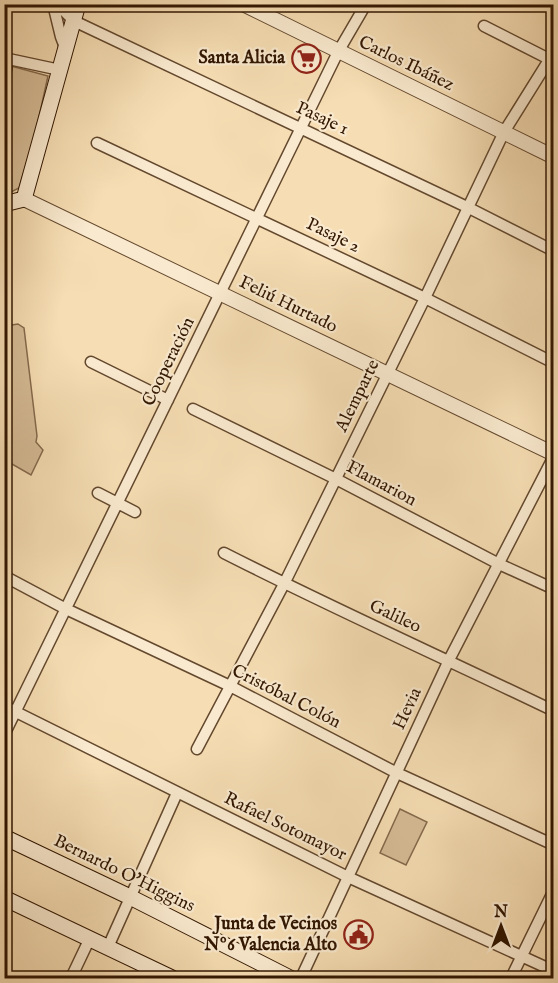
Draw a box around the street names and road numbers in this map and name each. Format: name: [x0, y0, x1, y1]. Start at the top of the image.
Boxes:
street label: Carlos Ibáñez: [355, 31, 457, 97]
street label: Pasaje 1: [292, 97, 352, 141]
street label: Pasaje 2: [302, 213, 364, 259]
street label: Feliú Hurtado: [235, 271, 341, 339]
street label: Cooperación: [138, 313, 201, 410]
street label: Alemparte: [330, 356, 385, 437]
street label: Flamarion: [342, 456, 420, 512]
street label: Galileo: [365, 595, 425, 639]
street label: Cristóbal Colón: [228, 660, 345, 734]
street label: Hevia: [388, 684, 428, 734]
street label: Rafael Sotomayor: [220, 787, 351, 867]
street label: Bernardo O'Higgins: [50, 830, 198, 918]

